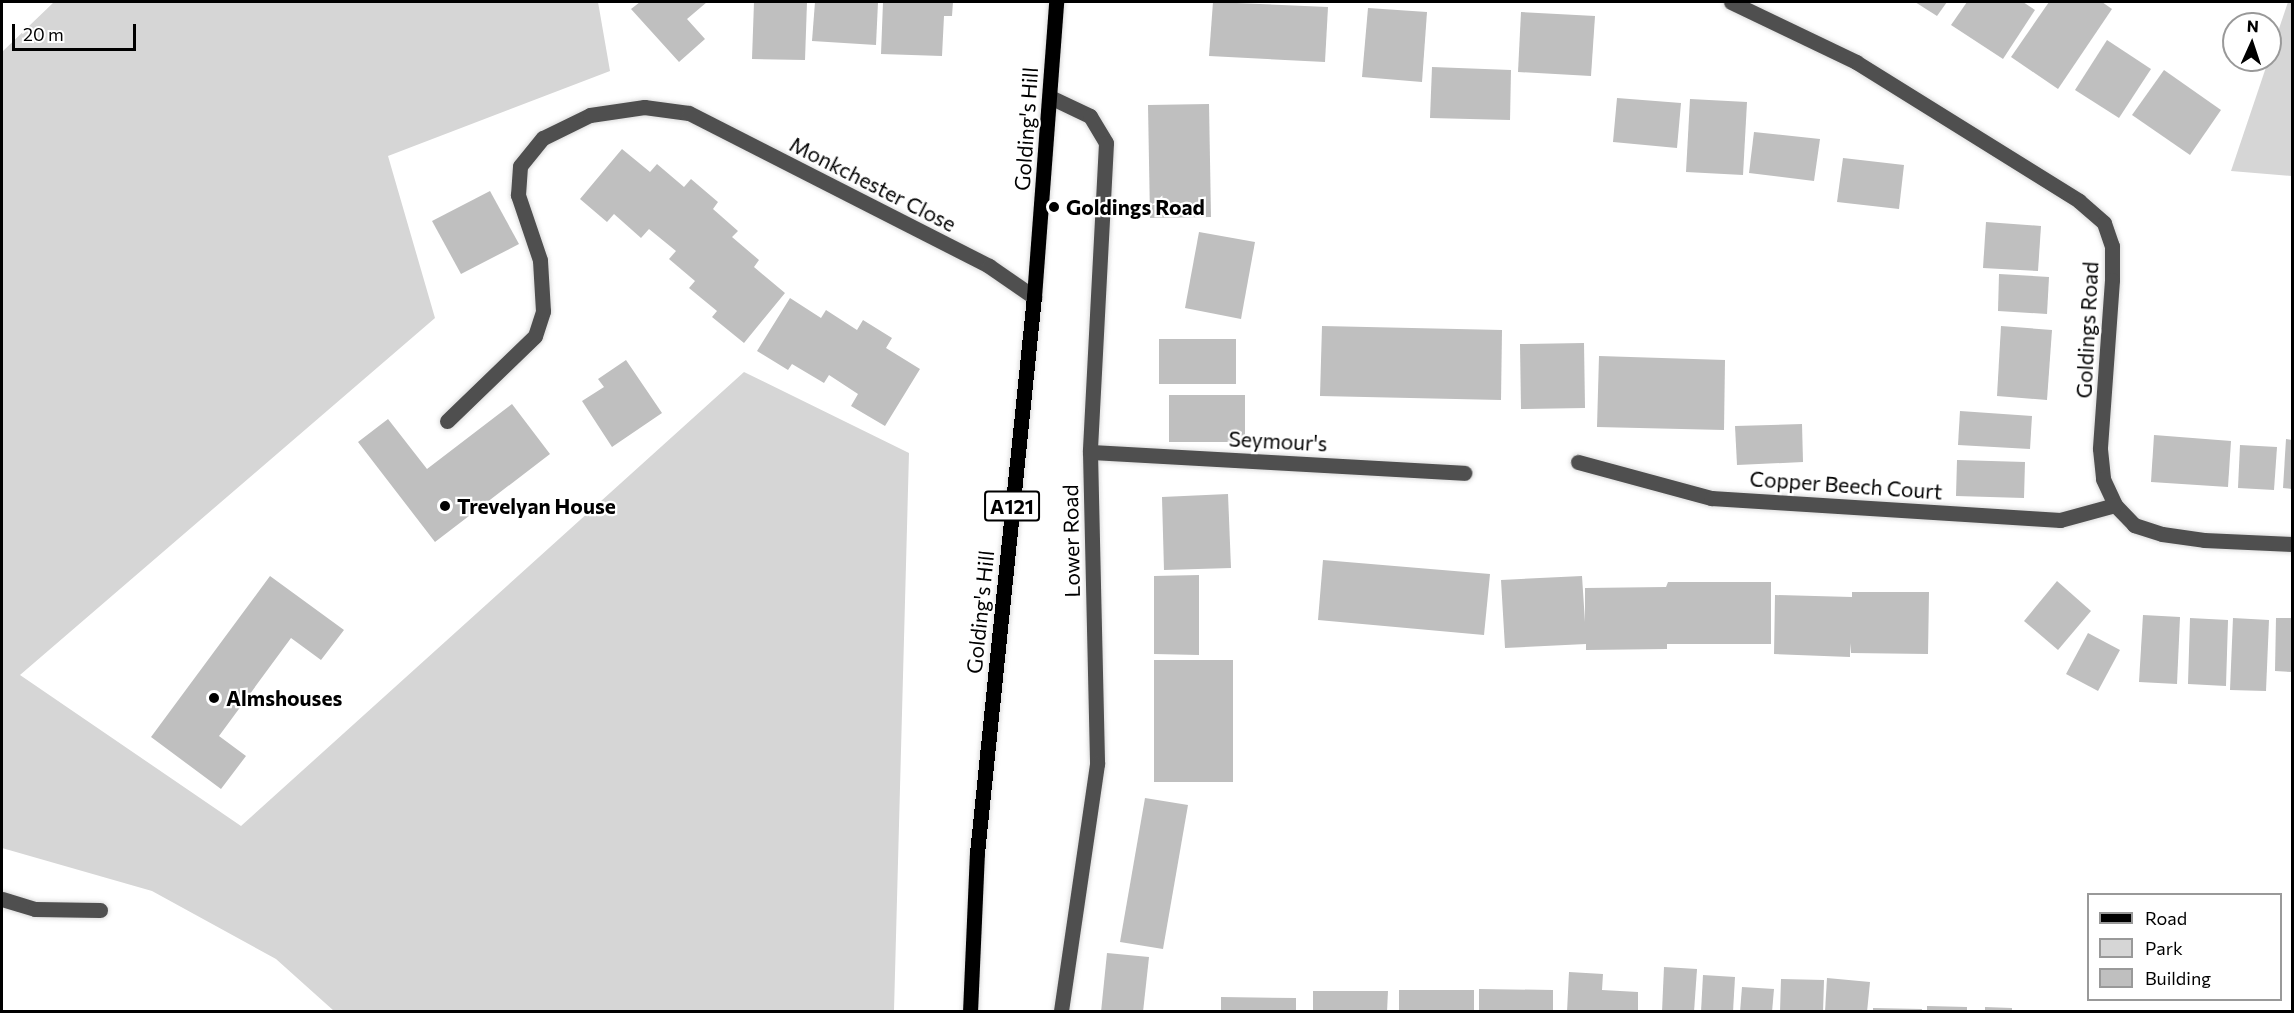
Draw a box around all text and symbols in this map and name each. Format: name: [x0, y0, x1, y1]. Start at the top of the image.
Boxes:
scale bar: [15, 12, 140, 50]
north arrow: [2222, 12, 2282, 72]
text: N: [2246, 16, 2259, 35]
text: 20 m: [23, 23, 64, 45]
street label: Golding's Hill: [1009, 66, 1043, 192]
street label: Monkchester Close: [786, 131, 960, 237]
place label: Goldings Road: [1066, 194, 1205, 220]
marker: Goldings Road: [1047, 200, 1061, 214]
street label: Goldings Road: [2071, 261, 2103, 399]
street label: Seymour's: [1228, 426, 1328, 456]
street label: Copper Beech Court: [1749, 466, 1943, 504]
street label: Lower Road: [1057, 484, 1085, 598]
road number: A121: [984, 489, 1040, 523]
place label: Trevelyan House: [457, 493, 616, 519]
marker: Trevelyan House: [438, 499, 452, 513]
street label: Golding's Hill: [961, 549, 999, 675]
place label: Almshouses: [226, 685, 342, 711]
marker: Almshouses: [207, 691, 221, 705]
legend: [2087, 893, 2282, 1001]
text: Road: [2145, 907, 2187, 929]
text: Park: [2145, 937, 2183, 959]
text: Building: [2145, 967, 2211, 989]

